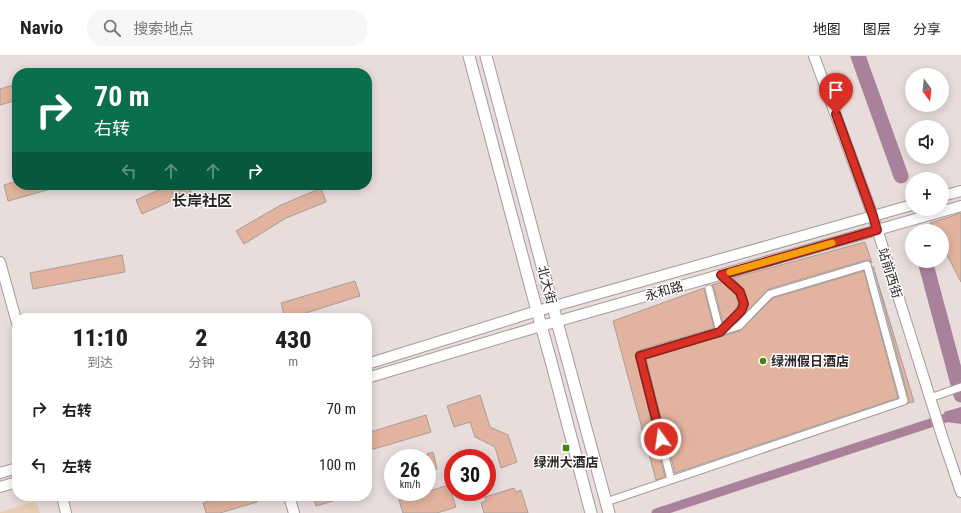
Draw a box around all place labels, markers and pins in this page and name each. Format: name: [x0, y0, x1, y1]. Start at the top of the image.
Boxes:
pin: [819, 73, 853, 114]
place label: 绿洲假日酒店: [771, 354, 849, 369]
marker: 绿洲假日酒店: [758, 356, 768, 366]
marker: 绿洲大酒店: [561, 443, 571, 453]
place label: 绿洲大酒店: [533, 455, 599, 470]

